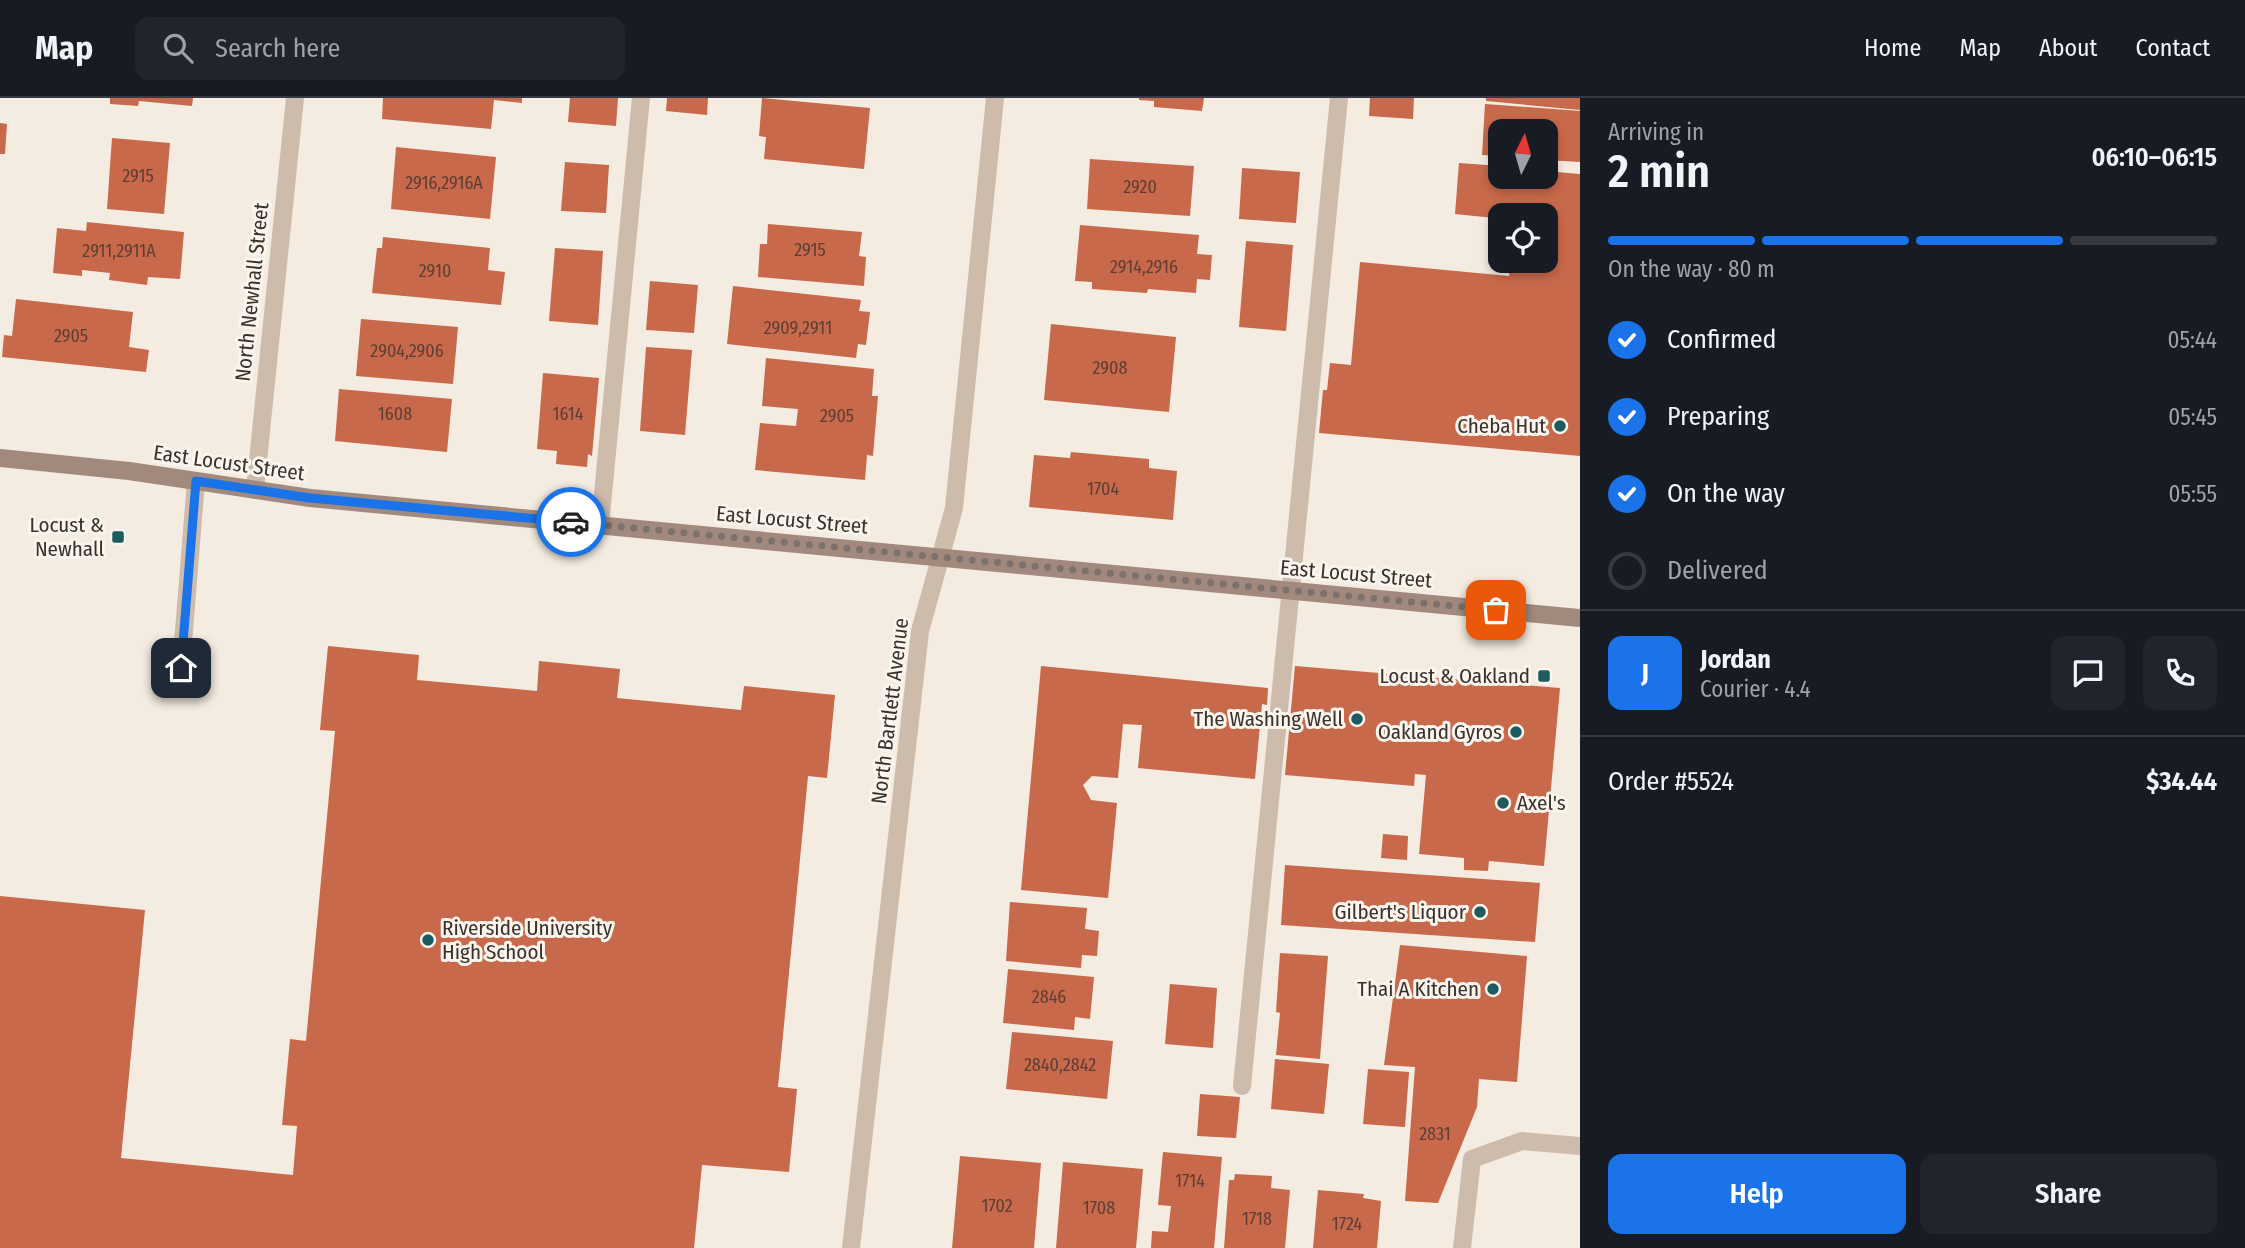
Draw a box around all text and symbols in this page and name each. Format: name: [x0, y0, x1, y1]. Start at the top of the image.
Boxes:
search box: [135, 17, 625, 80]
text: Map: [35, 28, 93, 68]
icon: search: [159, 29, 197, 67]
text: Search here: [215, 33, 340, 64]
text: Home: [1864, 34, 1921, 62]
text: Map: [1959, 34, 2001, 62]
text: About: [2039, 34, 2097, 62]
text: Contact: [2135, 34, 2210, 62]
text: Arriving in: [1608, 118, 1704, 146]
north arrow: [1488, 119, 1558, 189]
map controls: [1488, 119, 1558, 273]
text: 06:10–06:15: [2092, 142, 2217, 173]
text: 2 min: [1608, 144, 1710, 199]
house number: 2915: [122, 165, 154, 187]
house number: 2916,2916A: [405, 172, 483, 194]
house number: 2920: [1123, 176, 1157, 198]
street label: North Newhall Street: [230, 201, 274, 383]
button: locate: [1488, 203, 1558, 273]
house number: 2915: [794, 239, 826, 261]
house number: 2911,2911A: [82, 240, 156, 262]
text: On the way · 80 m: [1608, 255, 1775, 283]
house number: 2914,2916: [1110, 256, 1178, 278]
house number: 2910: [419, 260, 451, 282]
house number: 2909,2911: [764, 317, 832, 339]
icon: check: [1608, 321, 1646, 359]
text: Confirmed: [1667, 324, 1777, 355]
house number: 2905: [54, 325, 88, 347]
text: 05:44: [2167, 326, 2217, 354]
house number: 2904,2906: [370, 340, 444, 362]
house number: 2908: [1093, 357, 1127, 379]
icon: check: [1608, 398, 1646, 436]
text: Preparing: [1667, 401, 1769, 432]
house number: 1608: [378, 403, 412, 425]
house number: 1614: [553, 403, 584, 425]
text: 05:45: [2168, 403, 2217, 431]
house number: 2905: [820, 405, 854, 427]
place label: Cheba Hut: [1457, 413, 1546, 439]
marker: Cheba Hut: [1552, 418, 1568, 434]
street label: East Locust Street: [152, 440, 307, 487]
icon: check: [1608, 475, 1646, 513]
house number: 1704: [1087, 478, 1119, 500]
text: On the way: [1667, 478, 1785, 509]
text: 05:55: [2168, 480, 2217, 508]
courier: [536, 487, 606, 557]
street label: East Locust Street: [715, 500, 869, 540]
icon: car: [552, 503, 590, 541]
place label: Locust & Newhall: [30, 512, 104, 562]
marker: Locust & Newhall: [110, 529, 126, 545]
street label: East Locust Street: [1279, 554, 1433, 594]
text: Delivered: [1667, 555, 1768, 586]
pin: [1466, 580, 1526, 640]
icon: bag: [1477, 591, 1515, 629]
street label: North Bartlett Avenue: [866, 616, 914, 806]
button: chat: [2051, 636, 2125, 710]
button: phone: [2143, 636, 2217, 710]
pin: [151, 638, 211, 698]
text: Jordan: [1700, 644, 1771, 675]
icon: home: [162, 649, 200, 687]
text: J: [1641, 658, 1649, 689]
place label: Locust & Oakland: [1380, 663, 1530, 689]
marker: Locust & Oakland: [1536, 668, 1552, 684]
text: Courier · 4.4: [1700, 675, 1811, 703]
place label: The Washing Well: [1193, 706, 1343, 732]
marker: The Washing Well: [1349, 711, 1365, 727]
place label: Oakland Gyros: [1378, 719, 1502, 745]
marker: Oakland Gyros: [1508, 724, 1524, 740]
text: Order #5524: [1608, 766, 1734, 797]
text: $34.44: [2146, 766, 2217, 797]
place label: Axel's: [1517, 790, 1566, 816]
marker: Axel's: [1495, 795, 1511, 811]
place label: Gilbert's Liquor: [1335, 899, 1467, 925]
marker: Gilbert's Liquor: [1472, 904, 1488, 920]
place label: Riverside University High School: [442, 915, 613, 965]
marker: Riverside University High School: [420, 932, 436, 948]
place label: Thai A Kitchen: [1357, 976, 1479, 1002]
marker: Thai A Kitchen: [1485, 981, 1501, 997]
house number: 2846: [1032, 986, 1066, 1008]
house number: 2840,2842: [1024, 1054, 1096, 1076]
house number: 2831: [1419, 1123, 1451, 1145]
button: Help: [1608, 1154, 1906, 1234]
button: Share: [1920, 1154, 2217, 1234]
house number: 1714: [1175, 1170, 1205, 1192]
house number: 1702: [981, 1195, 1013, 1217]
house number: 1708: [1083, 1197, 1115, 1219]
house number: 1718: [1242, 1208, 1272, 1230]
house number: 1724: [1332, 1213, 1362, 1235]

